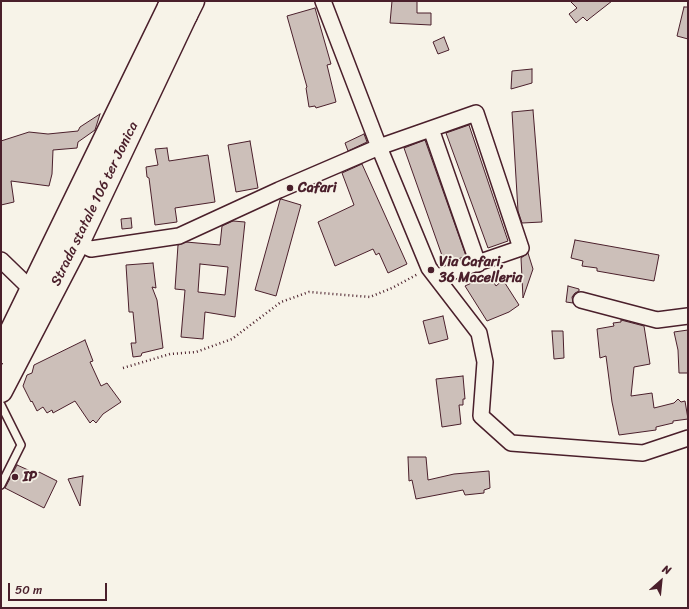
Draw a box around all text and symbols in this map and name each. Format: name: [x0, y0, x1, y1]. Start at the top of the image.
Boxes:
street label: Strada statale 106 ter Jonica: [48, 119, 142, 289]
place label: Cafari: [298, 180, 337, 196]
marker: Cafari: [285, 183, 295, 193]
place label: Via Cafari, 36 Macelleria: [439, 254, 522, 286]
marker: Via Cafari, 36 Macelleria: [426, 265, 436, 275]
place label: IP: [23, 469, 37, 485]
marker: IP: [10, 472, 20, 482]
text: N: [659, 560, 674, 580]
north arrow: [641, 561, 681, 601]
scale bar: [10, 575, 109, 601]
text: 50 m: [15, 579, 42, 601]

